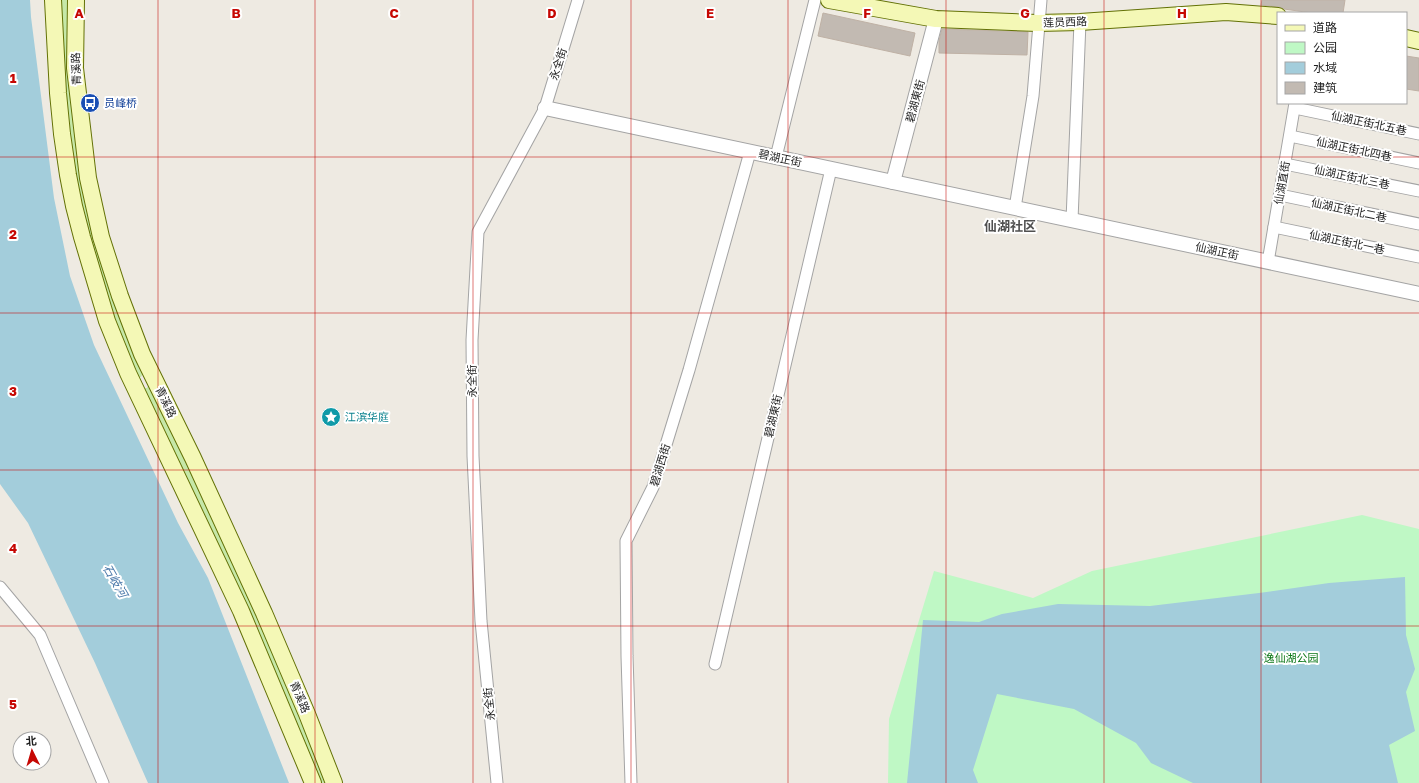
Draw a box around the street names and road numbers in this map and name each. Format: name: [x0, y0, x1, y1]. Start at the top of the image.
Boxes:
street label: 莲员西路: [1043, 14, 1087, 29]
street label: 永全街: [546, 46, 569, 82]
street label: 青溪路: [68, 52, 83, 86]
street label: 碧湖東街: [903, 78, 926, 124]
street label: 仙湖正街北五巷: [1330, 108, 1408, 137]
street label: 仙湖正街北四巷: [1315, 134, 1393, 163]
street label: 碧湖正街: [757, 147, 803, 168]
street label: 仙湖直街: [1271, 160, 1292, 206]
street label: 仙湖正街北三巷: [1313, 162, 1391, 191]
street label: 仙湖正街北二巷: [1310, 195, 1388, 224]
street label: 仙湖正街北一巷: [1308, 227, 1386, 256]
street label: 仙湖正街: [1194, 240, 1240, 261]
street label: 永全街: [465, 364, 478, 398]
street label: 青溪路: [153, 384, 180, 419]
street label: 碧湖東街: [761, 393, 784, 439]
street label: 碧湖西街: [647, 442, 672, 488]
street label: 青溪路: [288, 679, 313, 715]
street label: 永全街: [480, 687, 497, 721]

